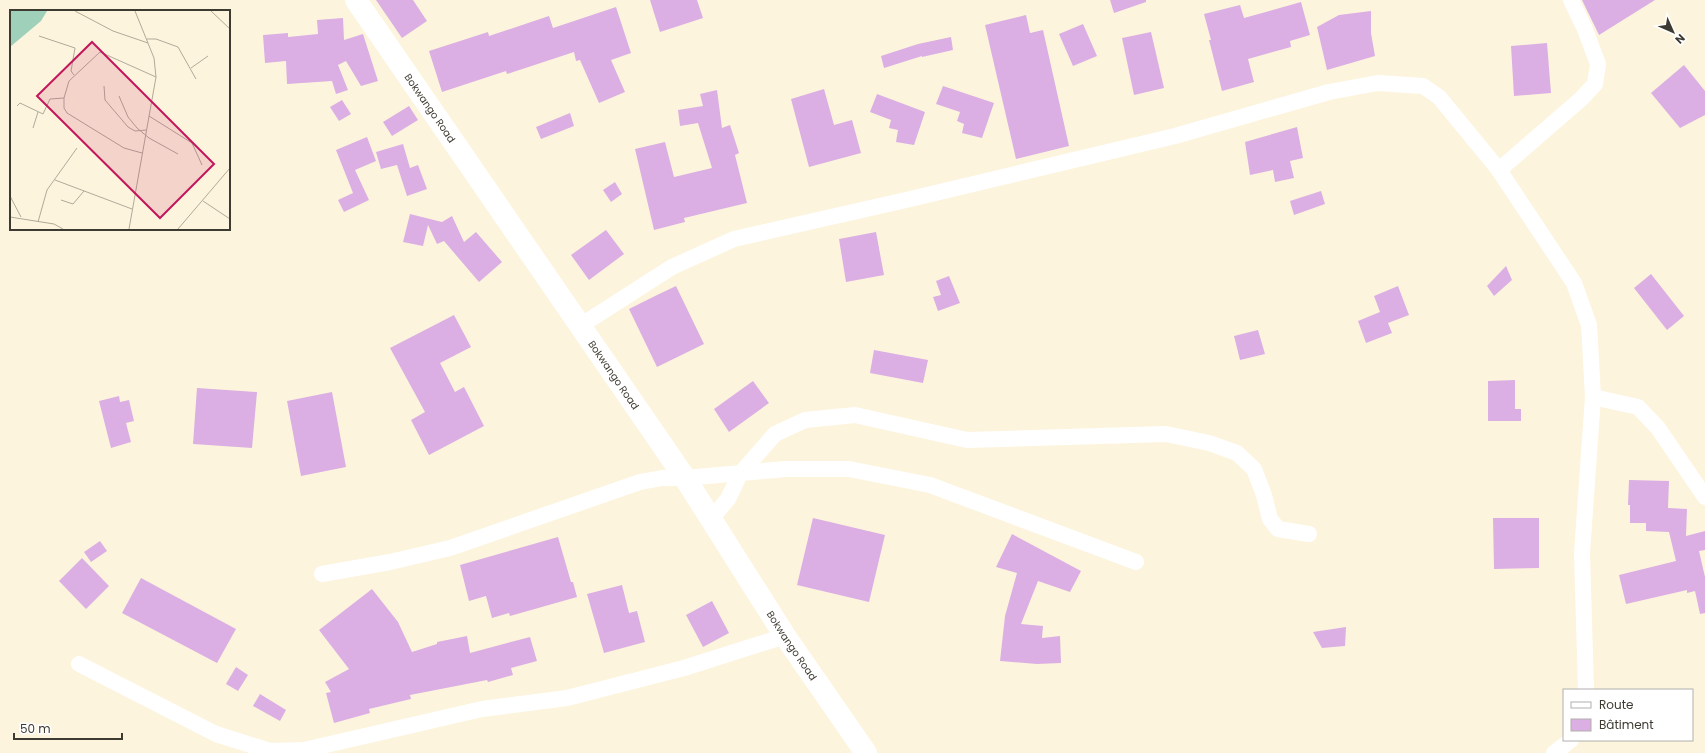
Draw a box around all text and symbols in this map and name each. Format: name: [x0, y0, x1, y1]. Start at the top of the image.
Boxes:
inset map: [10, 10, 230, 230]
north arrow: [1653, 12, 1693, 52]
text: N: [1671, 30, 1689, 48]
street label: Bokwango Road: [401, 70, 459, 146]
street label: Bokwango Road: [585, 337, 643, 412]
street label: Bokwango Road: [763, 608, 821, 683]
legend: [1563, 689, 1693, 741]
text: Route: [1599, 696, 1633, 713]
scale bar: [14, 715, 122, 741]
text: Bâtiment: [1599, 716, 1654, 733]
text: 50 m: [20, 720, 51, 737]

